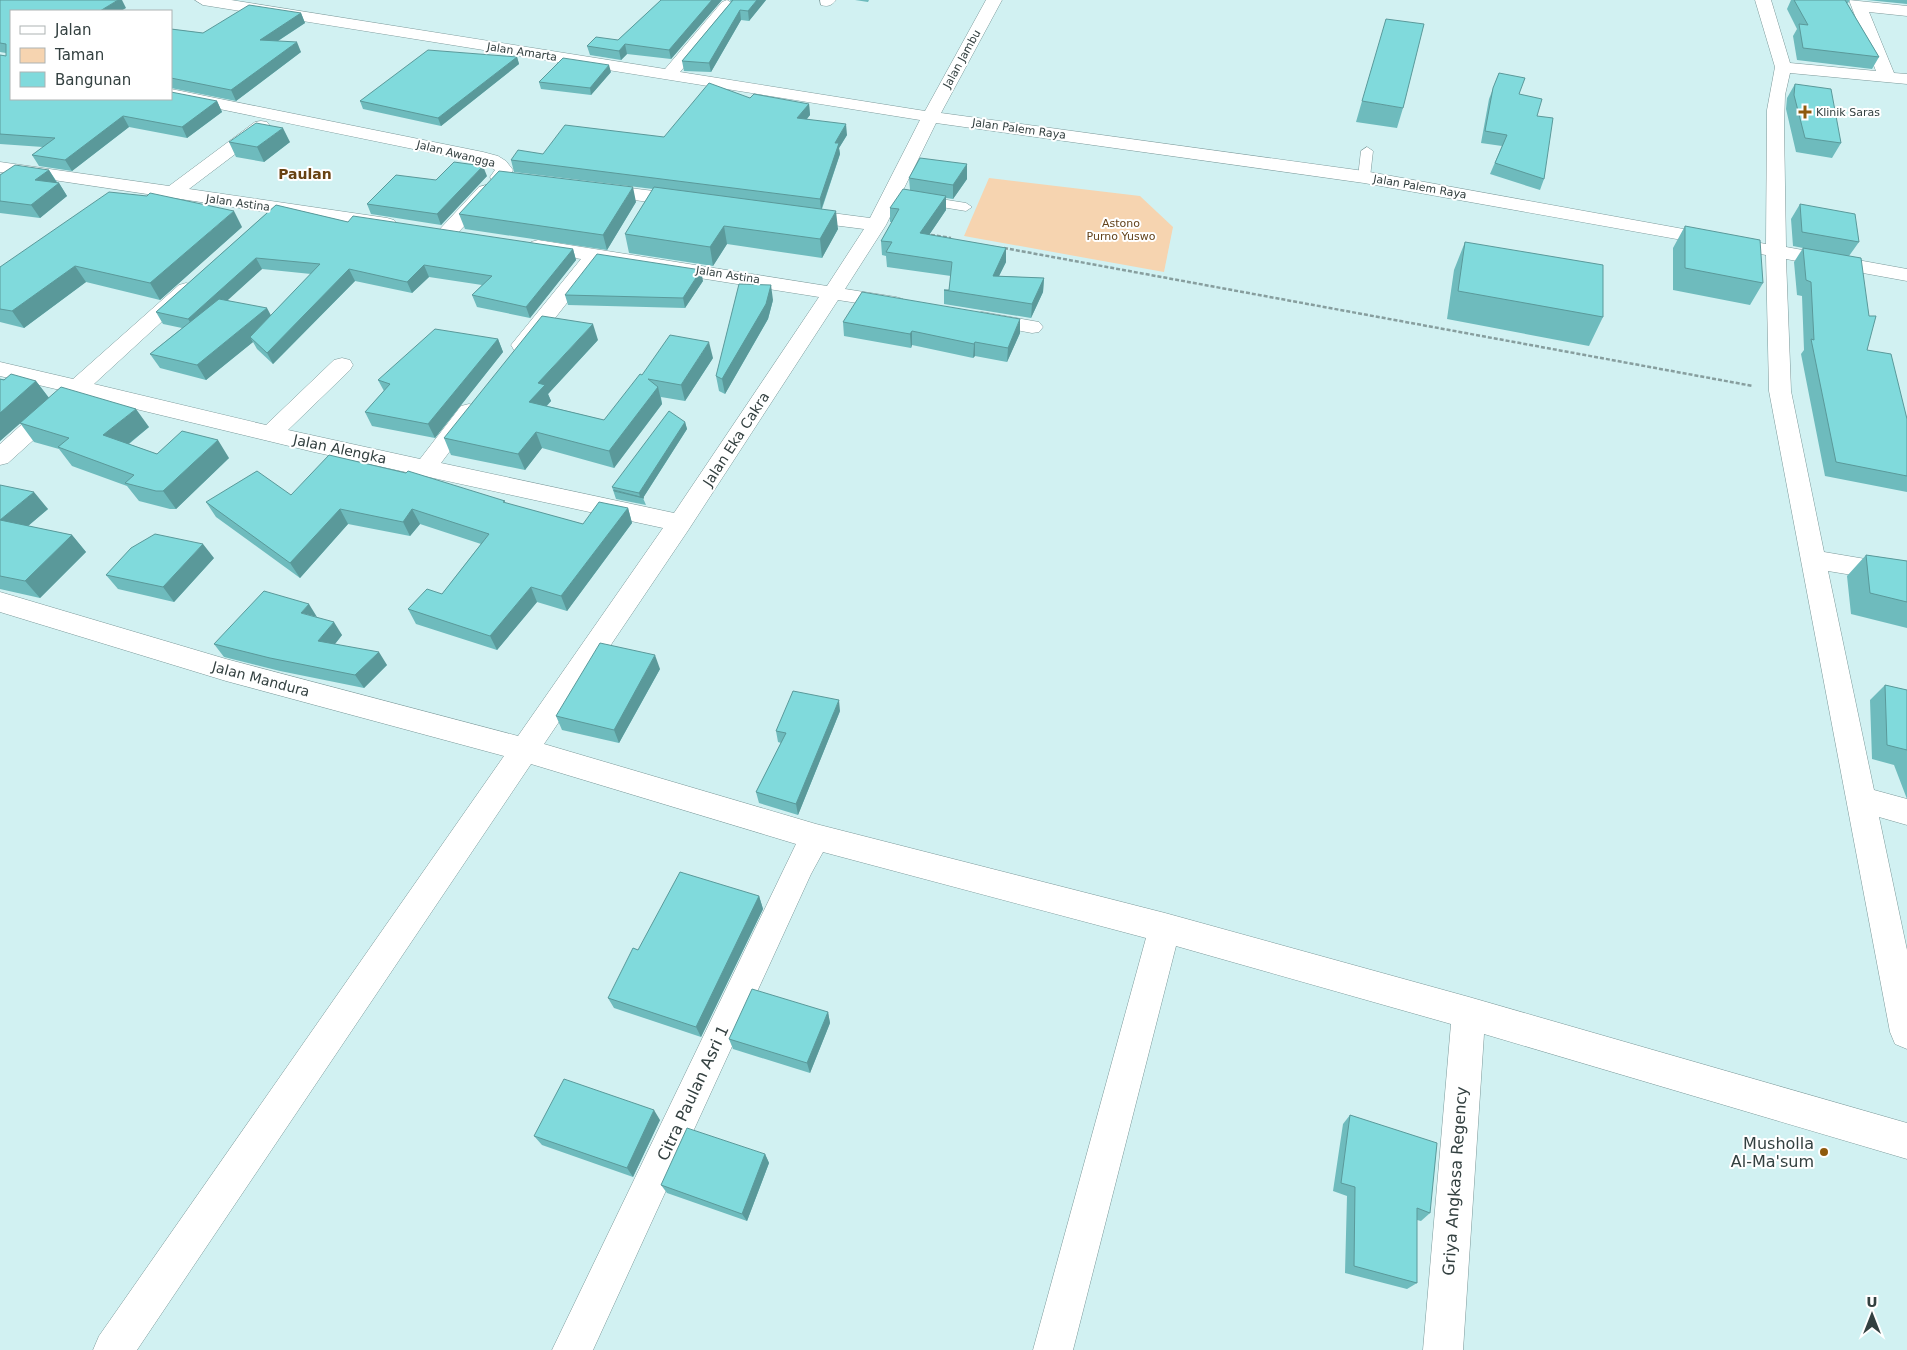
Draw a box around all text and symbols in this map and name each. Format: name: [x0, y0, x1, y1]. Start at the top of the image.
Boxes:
legend: [10, 10, 172, 100]
text: Jalan: [54, 21, 91, 39]
street label: Jalan Jambu: [940, 27, 983, 91]
street label: Jalan Amarta: [485, 40, 558, 64]
text: Taman: [54, 46, 104, 64]
text: Bangunan: [55, 71, 131, 89]
marker: Klinik Saras: [1798, 105, 1812, 119]
place label: Klinik Saras: [1816, 106, 1880, 119]
street label: Jalan Palem Raya: [970, 116, 1067, 142]
street label: Jalan Awangga: [414, 138, 497, 170]
district label: Paulan: [278, 166, 332, 182]
street label: Jalan Palem Raya: [1371, 172, 1468, 202]
street label: Jalan Astina: [204, 192, 271, 214]
park label: Astono Purno Yuswo: [1087, 217, 1156, 243]
street label: Jalan Astina: [694, 263, 761, 286]
street label: Jalan Eka Cakra: [699, 389, 772, 490]
street label: Jalan Alengka: [291, 431, 388, 467]
street label: Jalan Mandura: [210, 658, 311, 700]
street label: Citra Paulan Asri 1: [653, 1022, 733, 1164]
street label: Griya Angkasa Regency: [1439, 1086, 1471, 1276]
place label: Musholla Al-Ma'sum: [1731, 1134, 1814, 1171]
marker: Musholla Al-Ma'sum: [1818, 1146, 1830, 1158]
north arrow: [1847, 1290, 1897, 1340]
text: U: [1866, 1294, 1878, 1310]

